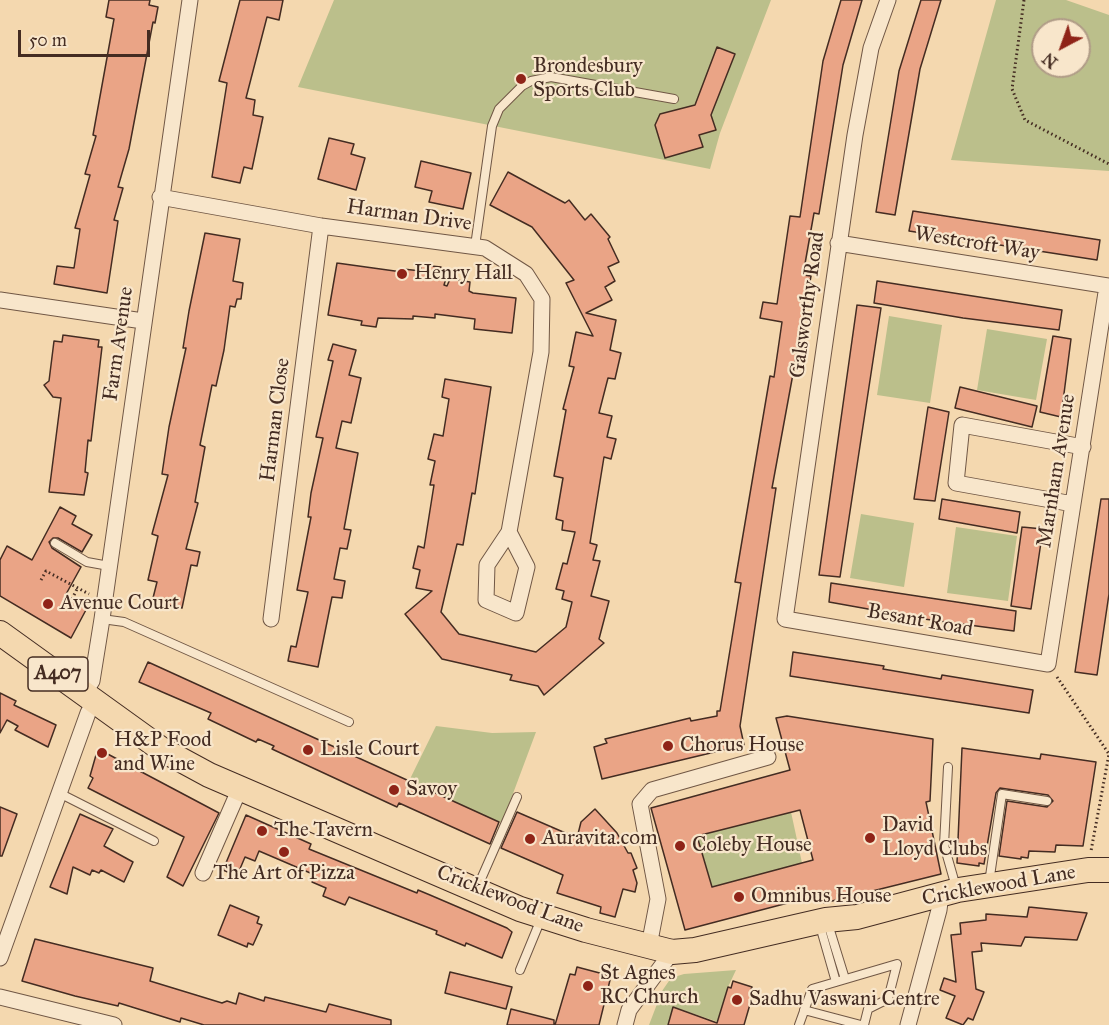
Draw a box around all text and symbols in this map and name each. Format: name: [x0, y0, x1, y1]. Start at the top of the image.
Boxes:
scale bar: [21, 18, 153, 56]
north arrow: [1031, 18, 1091, 78]
text: 50 m: [29, 29, 67, 51]
text: N: [1039, 49, 1062, 72]
place label: Brondesbury Sports Club: [533, 54, 643, 104]
marker: Brondesbury Sports Club: [514, 72, 528, 86]
street label: Harman Drive: [345, 195, 473, 237]
street label: Westcroft Way: [912, 222, 1042, 266]
street label: Galsworthy Road: [785, 230, 831, 380]
place label: Henry Hall: [414, 261, 513, 287]
marker: Henry Hall: [395, 267, 409, 281]
street label: Farm Avenue: [99, 285, 139, 403]
street label: Harman Close: [256, 357, 296, 483]
street label: Marnham Avenue: [1032, 392, 1082, 550]
place label: Avenue Court: [60, 591, 179, 617]
marker: Avenue Court: [41, 597, 55, 611]
street label: Besant Road: [865, 599, 975, 643]
road number: A407: [28, 657, 88, 691]
place label: H&P Food and Wine: [114, 728, 212, 778]
place label: Chorus House: [680, 733, 804, 759]
place label: Lisle Court: [320, 737, 419, 763]
marker: Chorus House: [661, 739, 675, 753]
marker: Lisle Court: [301, 743, 315, 757]
marker: H&P Food and Wine: [95, 746, 109, 760]
place label: Savoy: [406, 777, 457, 803]
marker: Savoy: [387, 783, 401, 797]
place label: David Lloyd Clubs: [882, 813, 987, 863]
place label: The Tavern: [274, 818, 373, 844]
marker: The Tavern: [255, 824, 269, 838]
place label: Auravita.com: [542, 826, 658, 852]
marker: David Lloyd Clubs: [863, 831, 877, 845]
marker: Auravita.com: [523, 832, 537, 846]
place label: Coleby House: [692, 833, 812, 859]
marker: Coleby House: [673, 839, 687, 853]
marker: The Art of Pizza: [277, 845, 291, 859]
street label: Cricklewood Lane: [433, 860, 587, 940]
street label: Cricklewood Lane: [920, 860, 1078, 912]
place label: The Art of Pizza: [213, 861, 355, 887]
place label: Omnibus House: [751, 884, 891, 910]
marker: Omnibus House: [732, 890, 746, 904]
place label: St Agnes RC Church: [600, 961, 699, 1011]
marker: St Agnes RC Church: [581, 979, 595, 993]
place label: Sadhu Vaswani Centre: [749, 987, 940, 1013]
marker: Sadhu Vaswani Centre: [730, 993, 744, 1007]

